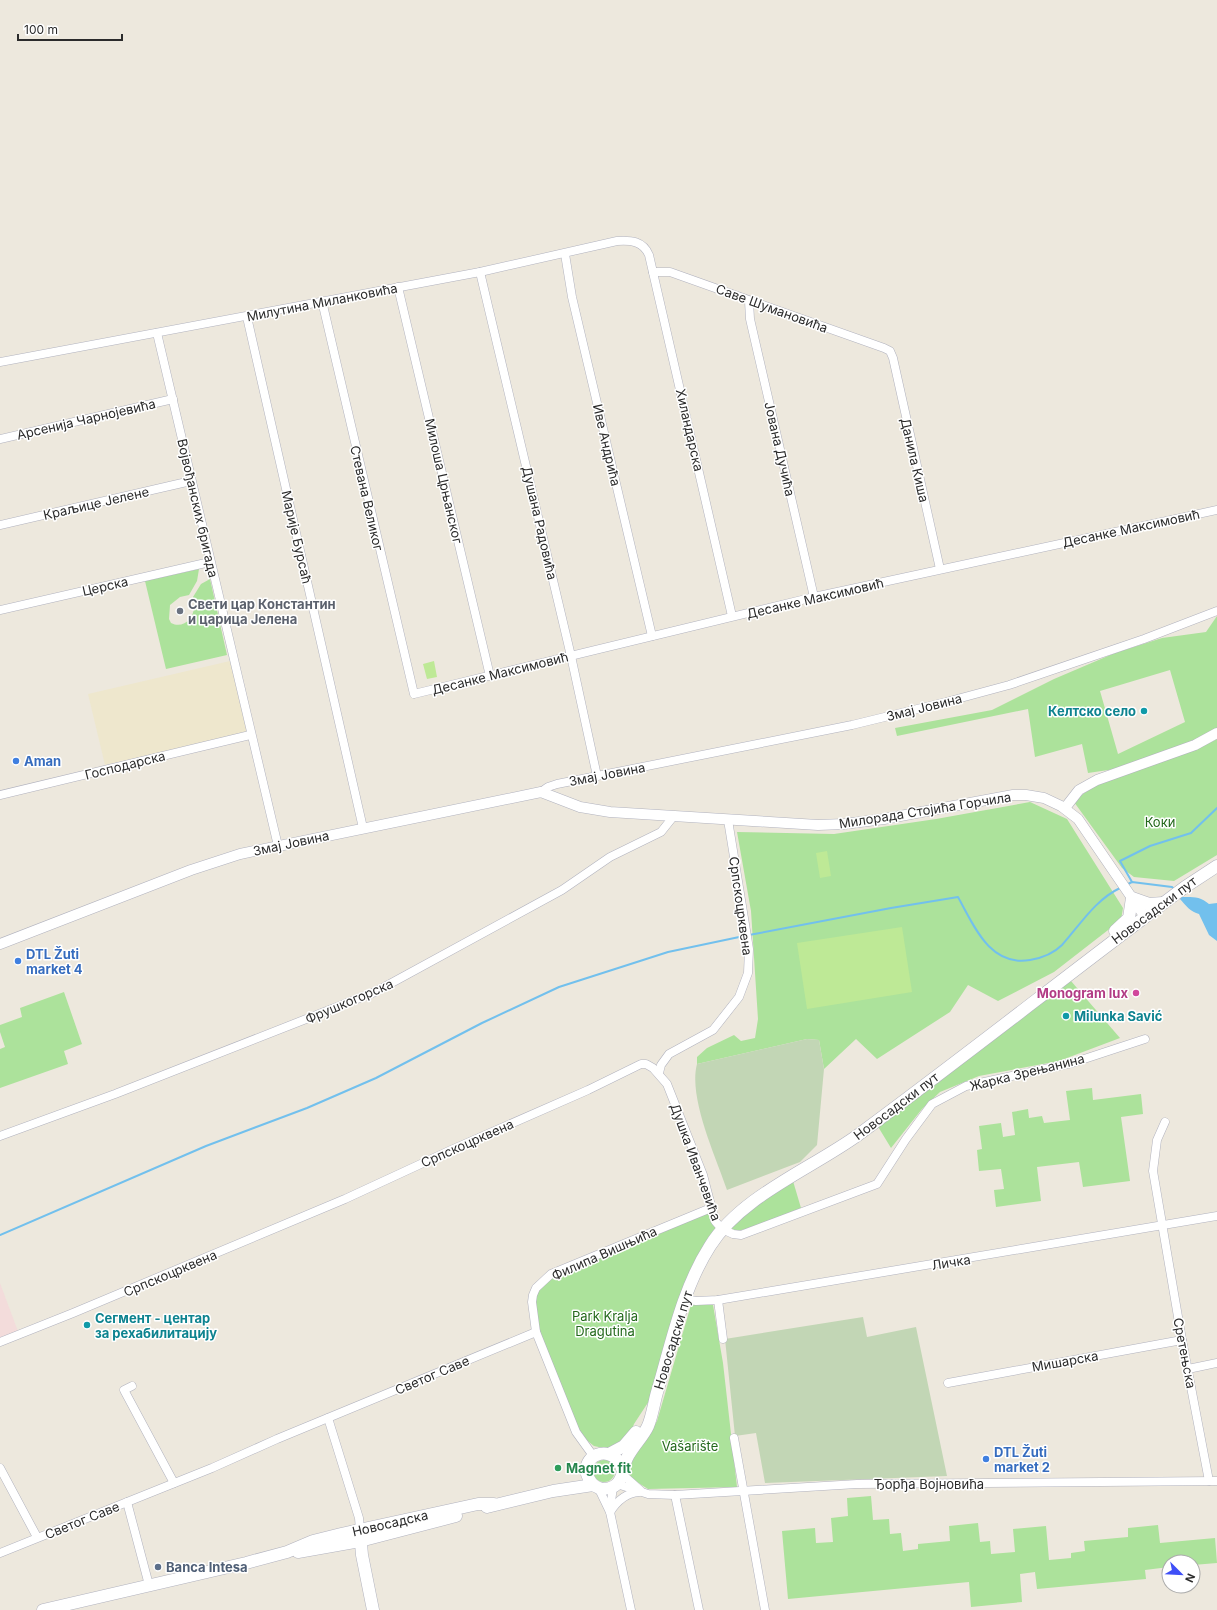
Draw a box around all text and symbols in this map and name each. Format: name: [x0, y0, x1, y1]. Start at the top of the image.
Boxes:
scale bar: [18, 16, 122, 42]
text: 100 m: [24, 22, 58, 37]
street label: Милутина Миланковића: [245, 280, 399, 324]
street label: Саве Шумановића: [714, 280, 830, 336]
street label: Хиландарска: [673, 387, 707, 473]
street label: Арсенија Чарнојевића: [15, 395, 157, 443]
street label: Јована Дучића: [761, 400, 799, 498]
street label: Иве Андрића: [590, 402, 624, 488]
street label: Данила Киша: [898, 416, 932, 504]
street label: Милоша Црњанског: [422, 417, 466, 545]
street label: Војвођанских бригада: [174, 437, 222, 579]
street label: Стевана Великог: [347, 444, 387, 553]
street label: Душана Радовића: [519, 465, 561, 581]
street label: Краљице Јелене: [42, 483, 150, 523]
street label: Марије Бурсаћ: [278, 489, 316, 585]
street label: Десанке Максимовић: [1061, 506, 1201, 550]
street label: Церска: [80, 573, 130, 599]
street label: Десанке Максимовић: [745, 574, 885, 622]
place label: Свети цар Константин и царица Јелена: [188, 596, 336, 627]
marker: Свети цар Константин и царица Јелена: [175, 606, 185, 616]
street label: Десанке Максимовић: [430, 648, 570, 698]
street label: Змај Јовина: [885, 690, 963, 724]
place label: Келтско село: [1048, 703, 1136, 719]
marker: Келтско село: [1139, 706, 1149, 716]
street label: Господарска: [83, 747, 167, 783]
place label: Aman: [24, 753, 61, 769]
marker: Aman: [11, 756, 21, 766]
street label: Змај Јовина: [567, 759, 647, 789]
street label: Милорада Стојића Горчила: [838, 788, 1012, 832]
park label: Коки: [1145, 814, 1175, 830]
street label: Змај Јовина: [251, 827, 331, 859]
street label: Српскоцрквена: [726, 855, 756, 957]
street label: Новосадски пут: [1108, 873, 1200, 947]
place label: DTL Žuti market 4: [26, 946, 83, 977]
marker: DTL Žuti market 4: [13, 956, 23, 966]
street label: Фрушкогорска: [303, 975, 395, 1027]
place label: Monogram lux: [1037, 985, 1128, 1001]
marker: Monogram lux: [1131, 988, 1141, 998]
place label: Milunka Savić: [1074, 1008, 1163, 1024]
marker: Milunka Savić: [1061, 1011, 1071, 1021]
street label: Жарка Зрењанина: [968, 1050, 1086, 1094]
street label: Новосадски пут: [850, 1069, 942, 1143]
street label: Душка Иванчевића: [667, 1101, 725, 1223]
street label: Српскоцрквена: [418, 1115, 516, 1171]
street label: Филипа Вишњића: [549, 1223, 659, 1283]
street label: Српскоцрквена: [121, 1246, 219, 1300]
street label: Личка: [930, 1251, 972, 1273]
street label: Новосадски пут: [650, 1289, 696, 1391]
park label: Park Kralja Dragutina: [572, 1308, 638, 1339]
place label: Сегмент - центар за рехабилитацију: [95, 1310, 217, 1341]
street label: Сретењска: [1170, 1316, 1200, 1390]
marker: Сегмент - центар за рехабилитацију: [82, 1320, 92, 1330]
street label: Мишарска: [1031, 1347, 1099, 1375]
street label: Светог Саве: [392, 1352, 472, 1398]
park label: Vašarište: [662, 1438, 718, 1454]
place label: DTL Žuti market 2: [994, 1444, 1050, 1475]
marker: DTL Žuti market 2: [981, 1454, 991, 1464]
place label: Magnet fit: [566, 1460, 631, 1476]
marker: Magnet fit: [553, 1463, 563, 1473]
street label: Ђорђа Војновића: [874, 1476, 984, 1492]
street label: Светог Саве: [42, 1498, 122, 1542]
street label: Новосадска: [350, 1507, 430, 1539]
north arrow: [1161, 1554, 1201, 1594]
place label: Banca Intesa: [166, 1559, 248, 1575]
marker: Banca Intesa: [153, 1562, 163, 1572]
text: N: [1182, 1571, 1198, 1585]

